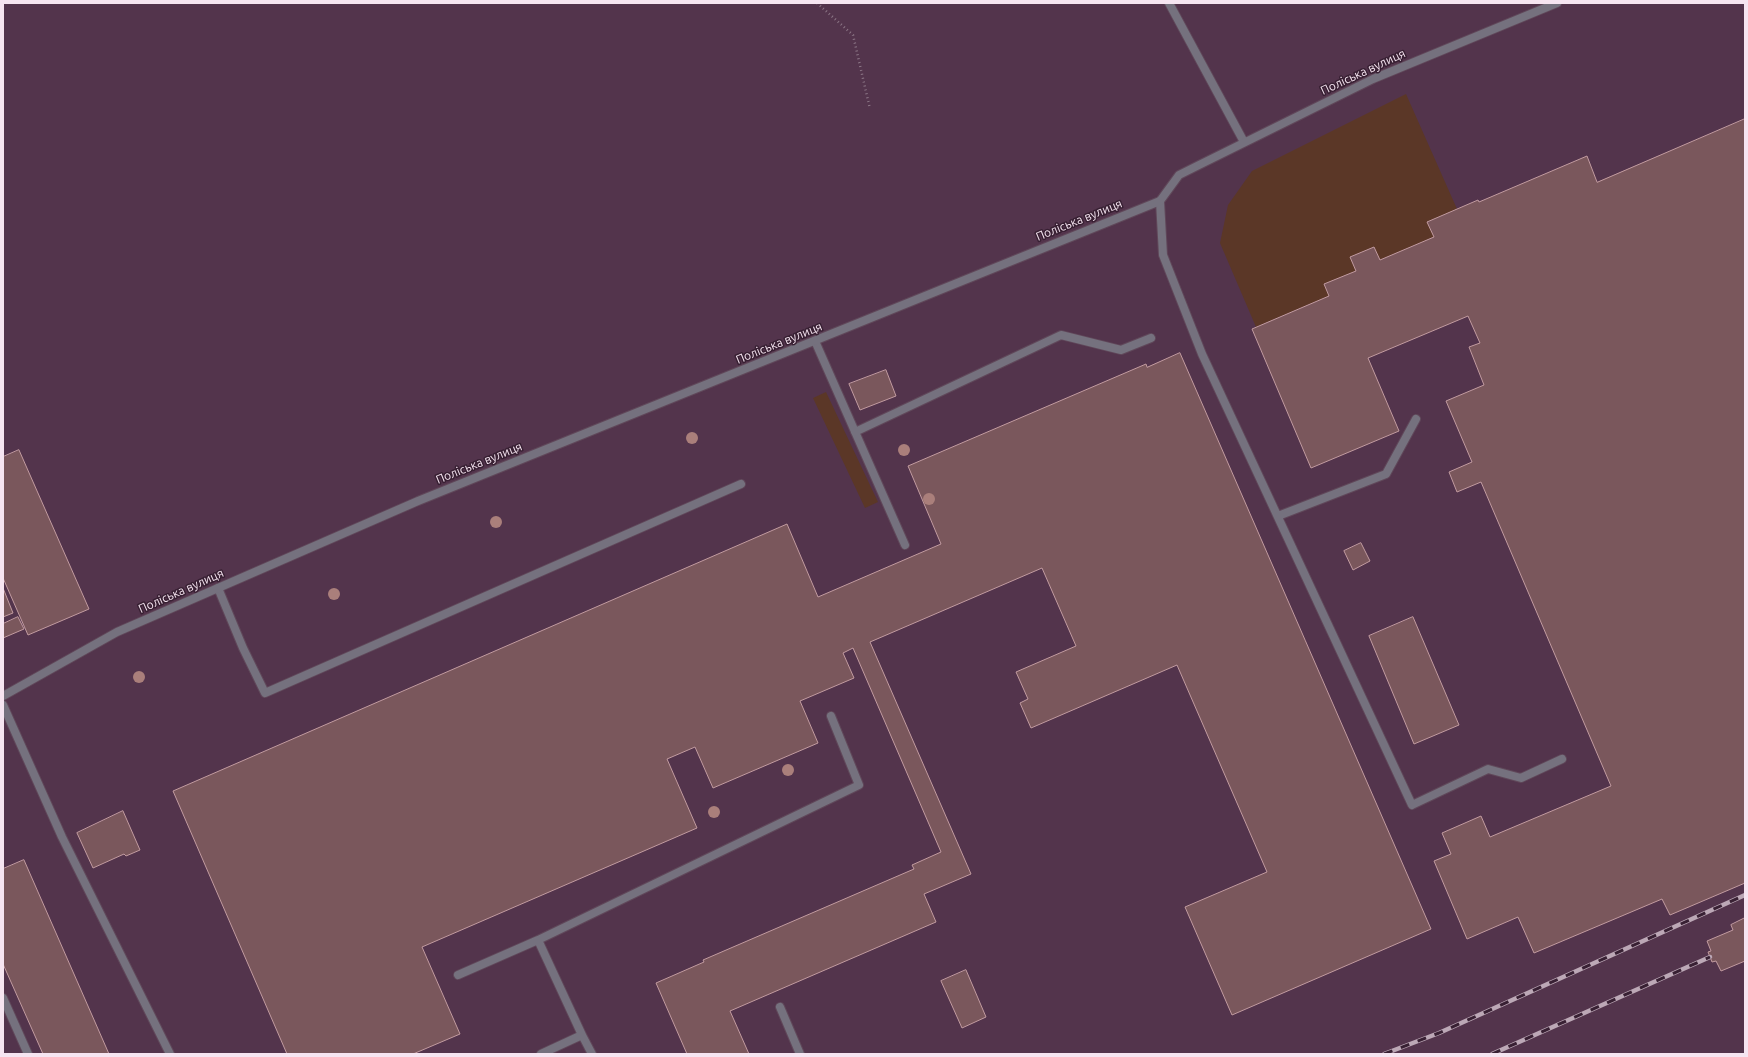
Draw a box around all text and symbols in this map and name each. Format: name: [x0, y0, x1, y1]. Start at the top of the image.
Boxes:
street label: Поліська вулиця: [1318, 46, 1408, 98]
street label: Поліська вулиця: [1034, 196, 1124, 244]
street label: Поліська вулиця: [734, 319, 824, 367]
street label: Поліська вулиця: [434, 439, 524, 487]
street label: Поліська вулиця: [136, 566, 226, 616]

